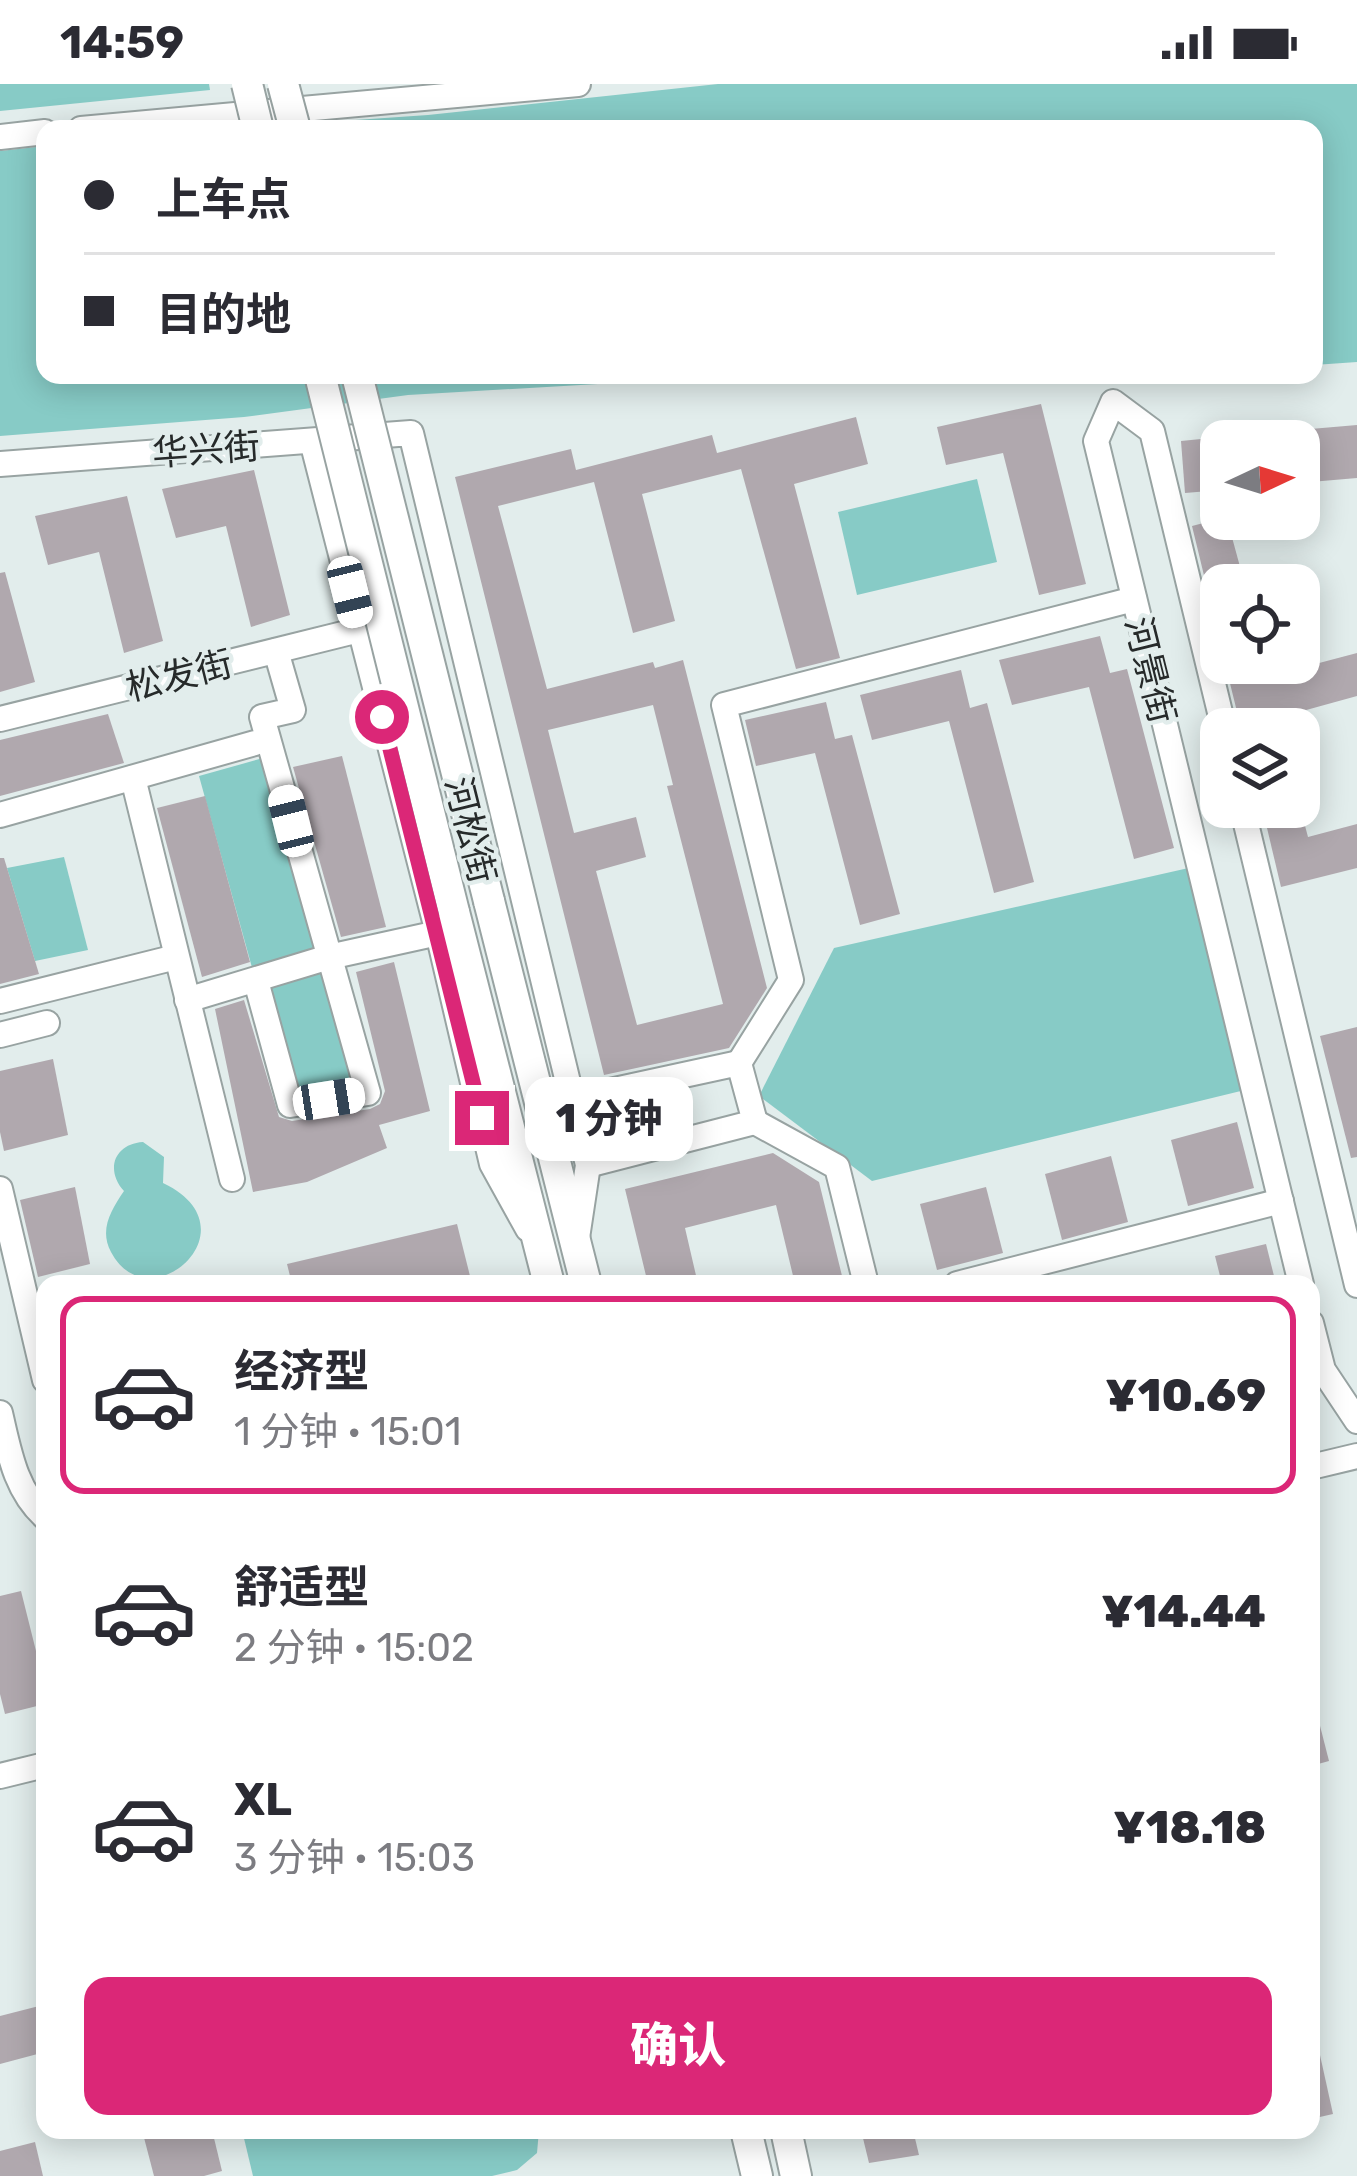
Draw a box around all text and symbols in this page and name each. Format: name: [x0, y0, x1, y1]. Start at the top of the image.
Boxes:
text: 14:59: [60, 16, 184, 69]
text: 上车点: [156, 173, 291, 226]
text: 目的地: [156, 288, 291, 341]
north arrow: [1200, 420, 1320, 540]
map controls: [1200, 420, 1320, 828]
street label: 华兴街: [151, 424, 261, 475]
car: [324, 553, 376, 631]
button: locate: [1200, 564, 1320, 684]
street label: 河景街: [1117, 613, 1184, 728]
street label: 松发街: [122, 642, 237, 709]
route start: [355, 690, 409, 744]
button: layers: [1200, 708, 1320, 828]
street label: 河松街: [437, 773, 504, 888]
car: [265, 782, 317, 860]
car: [291, 1076, 367, 1122]
callout: 1 分钟: [524, 1076, 692, 1160]
route end: [455, 1091, 509, 1145]
text: 1 分钟: [556, 1096, 662, 1142]
icon: car: [90, 1341, 198, 1449]
text: 经济型: [234, 1345, 369, 1398]
text: ¥10.69: [1105, 1369, 1266, 1422]
text: 1 分钟 · 15:01: [234, 1409, 462, 1455]
icon: car: [90, 1557, 198, 1665]
text: 舒适型: [234, 1561, 369, 1614]
text: ¥14.44: [1101, 1585, 1266, 1638]
text: 2 分钟 · 15:02: [234, 1625, 474, 1671]
icon: car: [90, 1773, 198, 1881]
text: XL: [234, 1773, 292, 1826]
text: ¥18.18: [1113, 1801, 1266, 1854]
text: 3 分钟 · 15:03: [234, 1835, 475, 1881]
button: 确认: [84, 1977, 1272, 2115]

